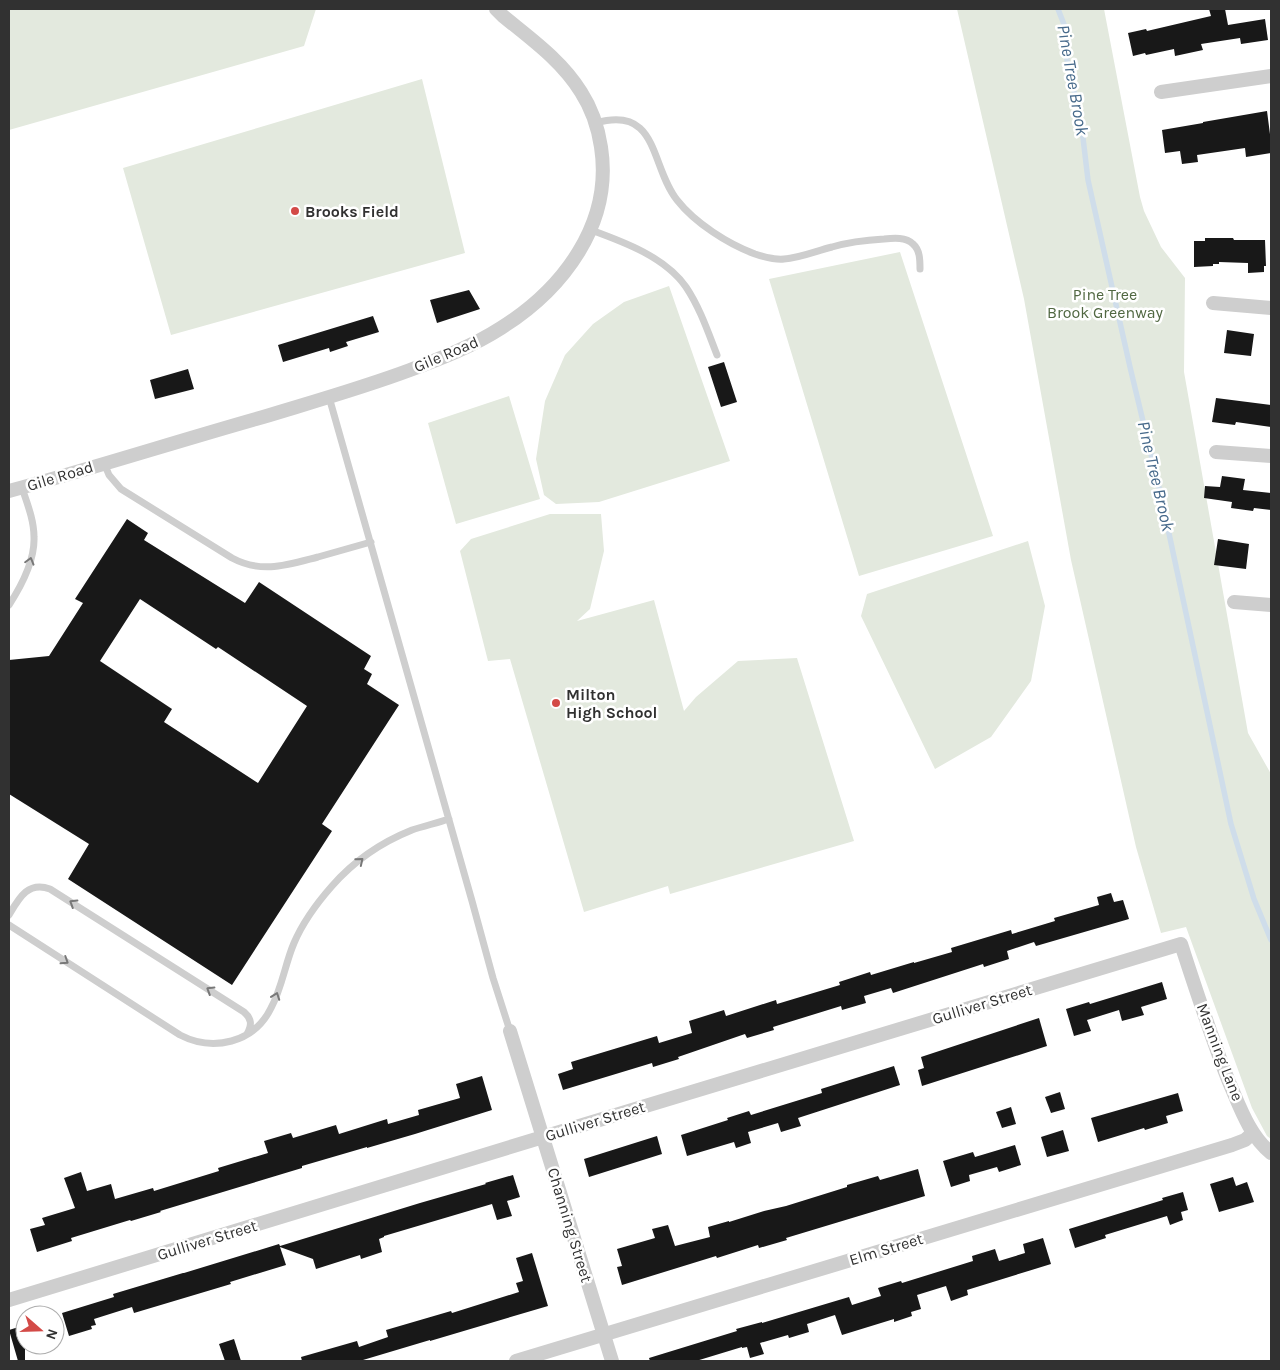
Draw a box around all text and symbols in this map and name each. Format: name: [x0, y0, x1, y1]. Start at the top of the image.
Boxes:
water label: Pine Tree Brook: [1052, 23, 1094, 138]
place label: Brooks Field: [305, 202, 399, 221]
marker: Brooks Field: [289, 205, 301, 217]
park label: Pine Tree Brook Greenway: [1047, 285, 1164, 322]
street label: Gile Road: [411, 332, 481, 376]
water label: Pine Tree Brook: [1133, 419, 1180, 534]
street label: Gile Road: [25, 457, 95, 495]
one-way arrow: [25, 557, 35, 566]
place label: Milton High School: [566, 685, 658, 722]
marker: Milton High School: [550, 697, 562, 709]
one-way arrow: [354, 857, 363, 866]
one-way arrow: [69, 899, 78, 909]
one-way arrow: [59, 955, 68, 964]
street label: Gulliver Street: [930, 980, 1034, 1028]
one-way arrow: [206, 987, 215, 996]
one-way arrow: [270, 992, 280, 1001]
street label: Manning Lane: [1193, 1000, 1247, 1104]
street label: Gulliver Street: [543, 1097, 647, 1145]
street label: Channing Street: [544, 1165, 596, 1285]
street label: Gulliver Street: [155, 1216, 259, 1264]
street label: Elm Street: [847, 1229, 925, 1269]
north arrow: [15, 1305, 65, 1355]
text: N: [42, 1327, 61, 1342]

